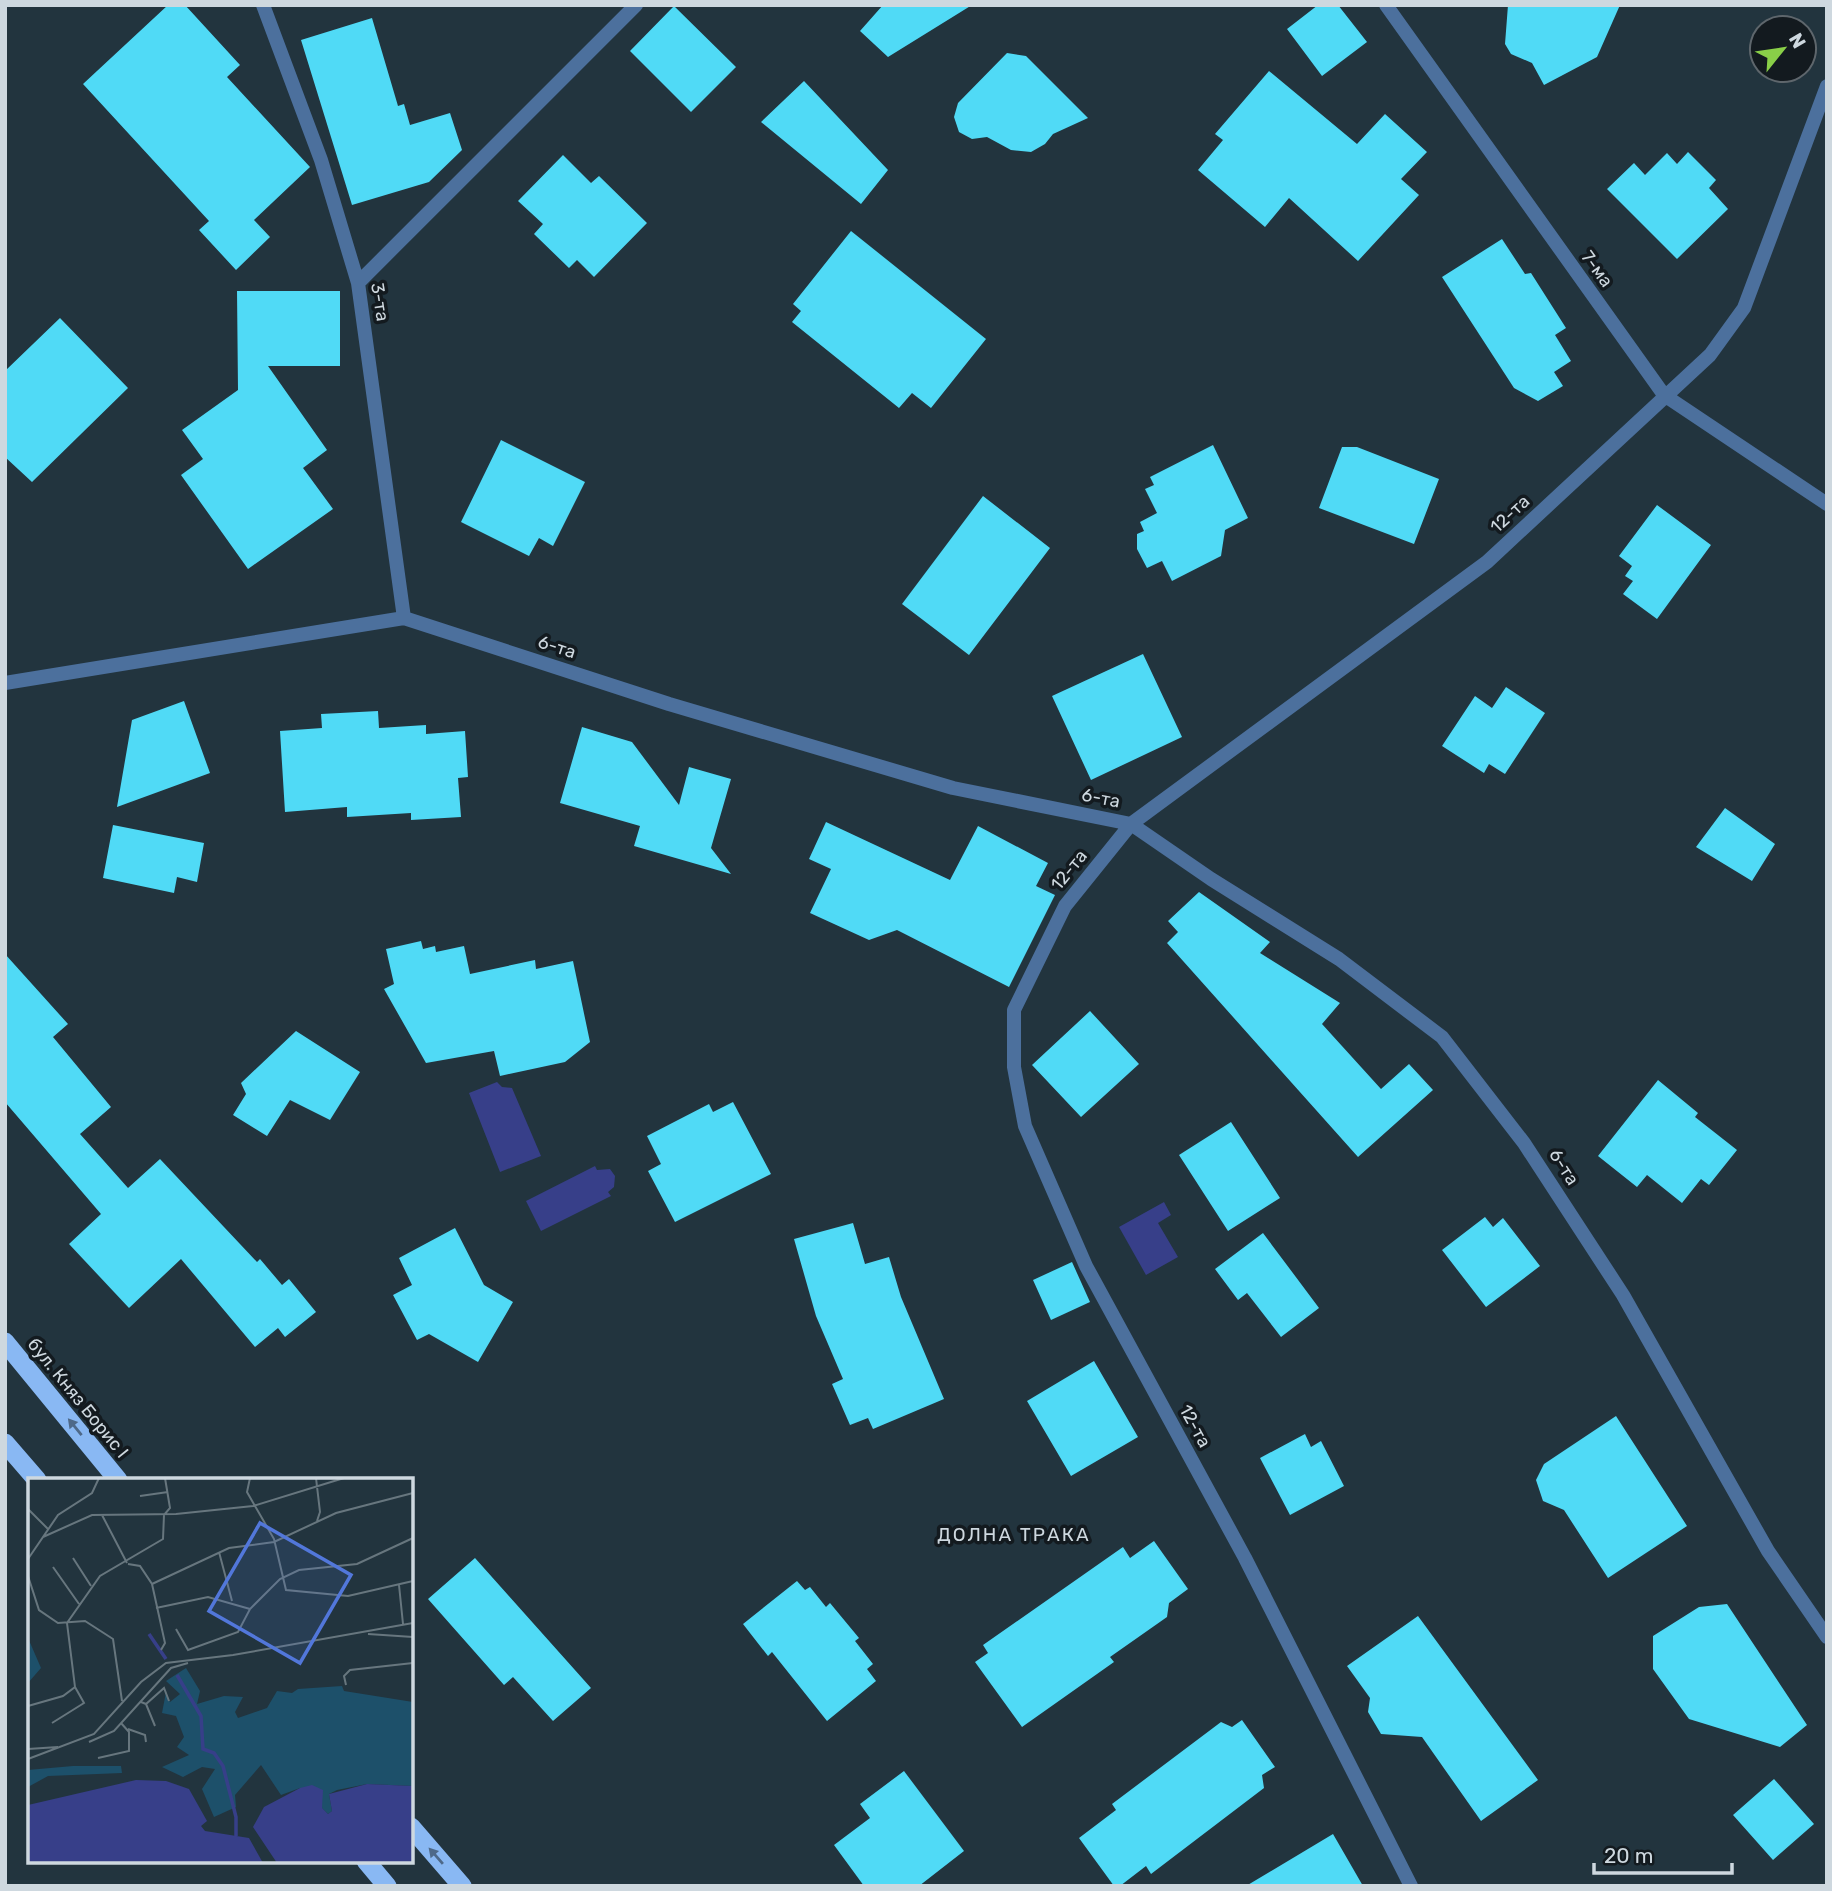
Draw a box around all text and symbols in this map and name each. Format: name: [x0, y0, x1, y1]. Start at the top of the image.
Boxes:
north arrow: [1748, 14, 1818, 84]
text: N: [1784, 29, 1811, 52]
street label: 7-ма: [1576, 247, 1618, 291]
street label: 3-та: [366, 281, 394, 323]
street label: 12-та: [1486, 490, 1534, 538]
street label: 6-та: [535, 631, 579, 663]
street label: 6-та: [1080, 784, 1122, 812]
street label: 12-та: [1046, 845, 1092, 895]
street label: 6-та: [1544, 1145, 1584, 1189]
street label: бул. Княз Борис I: [23, 1334, 133, 1462]
street label: 12-та: [1174, 1401, 1216, 1451]
one-way arrow: [67, 1418, 83, 1436]
inset map: [28, 1478, 413, 1863]
district label: ДОЛНА ТРАКА: [937, 1523, 1091, 1546]
scale bar: [1594, 1832, 1732, 1876]
text: 20 m: [1604, 1843, 1653, 1868]
one-way arrow: [429, 1848, 444, 1865]

